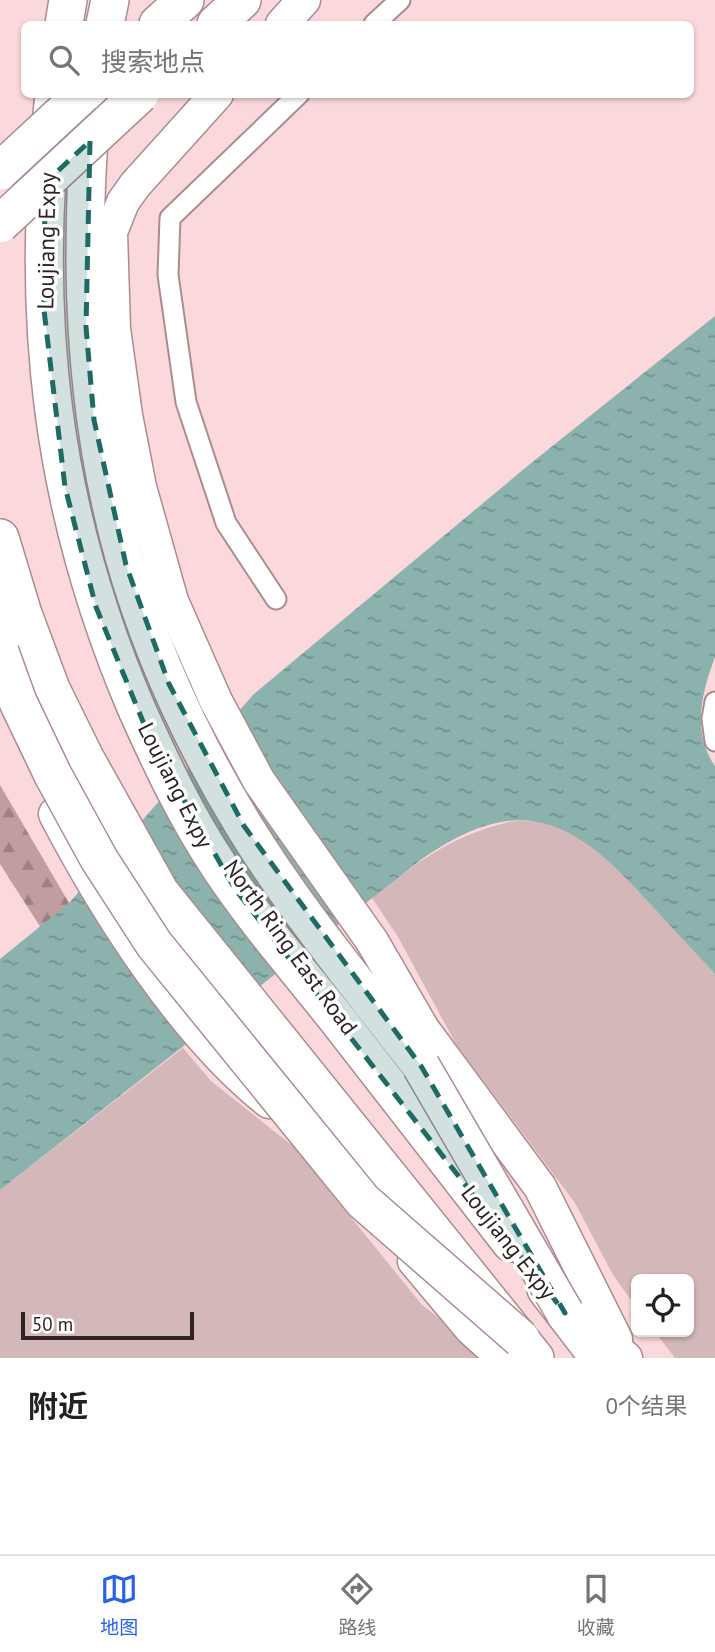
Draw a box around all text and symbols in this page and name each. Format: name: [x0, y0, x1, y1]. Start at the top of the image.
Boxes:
search box: [21, 21, 694, 98]
icon: search: [45, 41, 83, 79]
text: 搜索地点: [101, 45, 205, 78]
street label: Loujiang Expy: [30, 172, 62, 310]
street label: Loujiang Expy: [132, 717, 220, 853]
street label: North Ring East Road: [218, 854, 364, 1040]
street label: Loujiang Expy: [455, 1179, 563, 1305]
map controls: [631, 1274, 694, 1337]
button: locate: [631, 1274, 694, 1337]
scale bar: [21, 1309, 194, 1341]
text: 50 m: [32, 1312, 73, 1336]
text: 附近: [28, 1386, 88, 1425]
text: 0个结果: [605, 1391, 687, 1420]
tab: 地图: [100, 1570, 138, 1639]
tab: 路线: [338, 1570, 377, 1639]
tab: 收藏: [577, 1570, 615, 1639]

